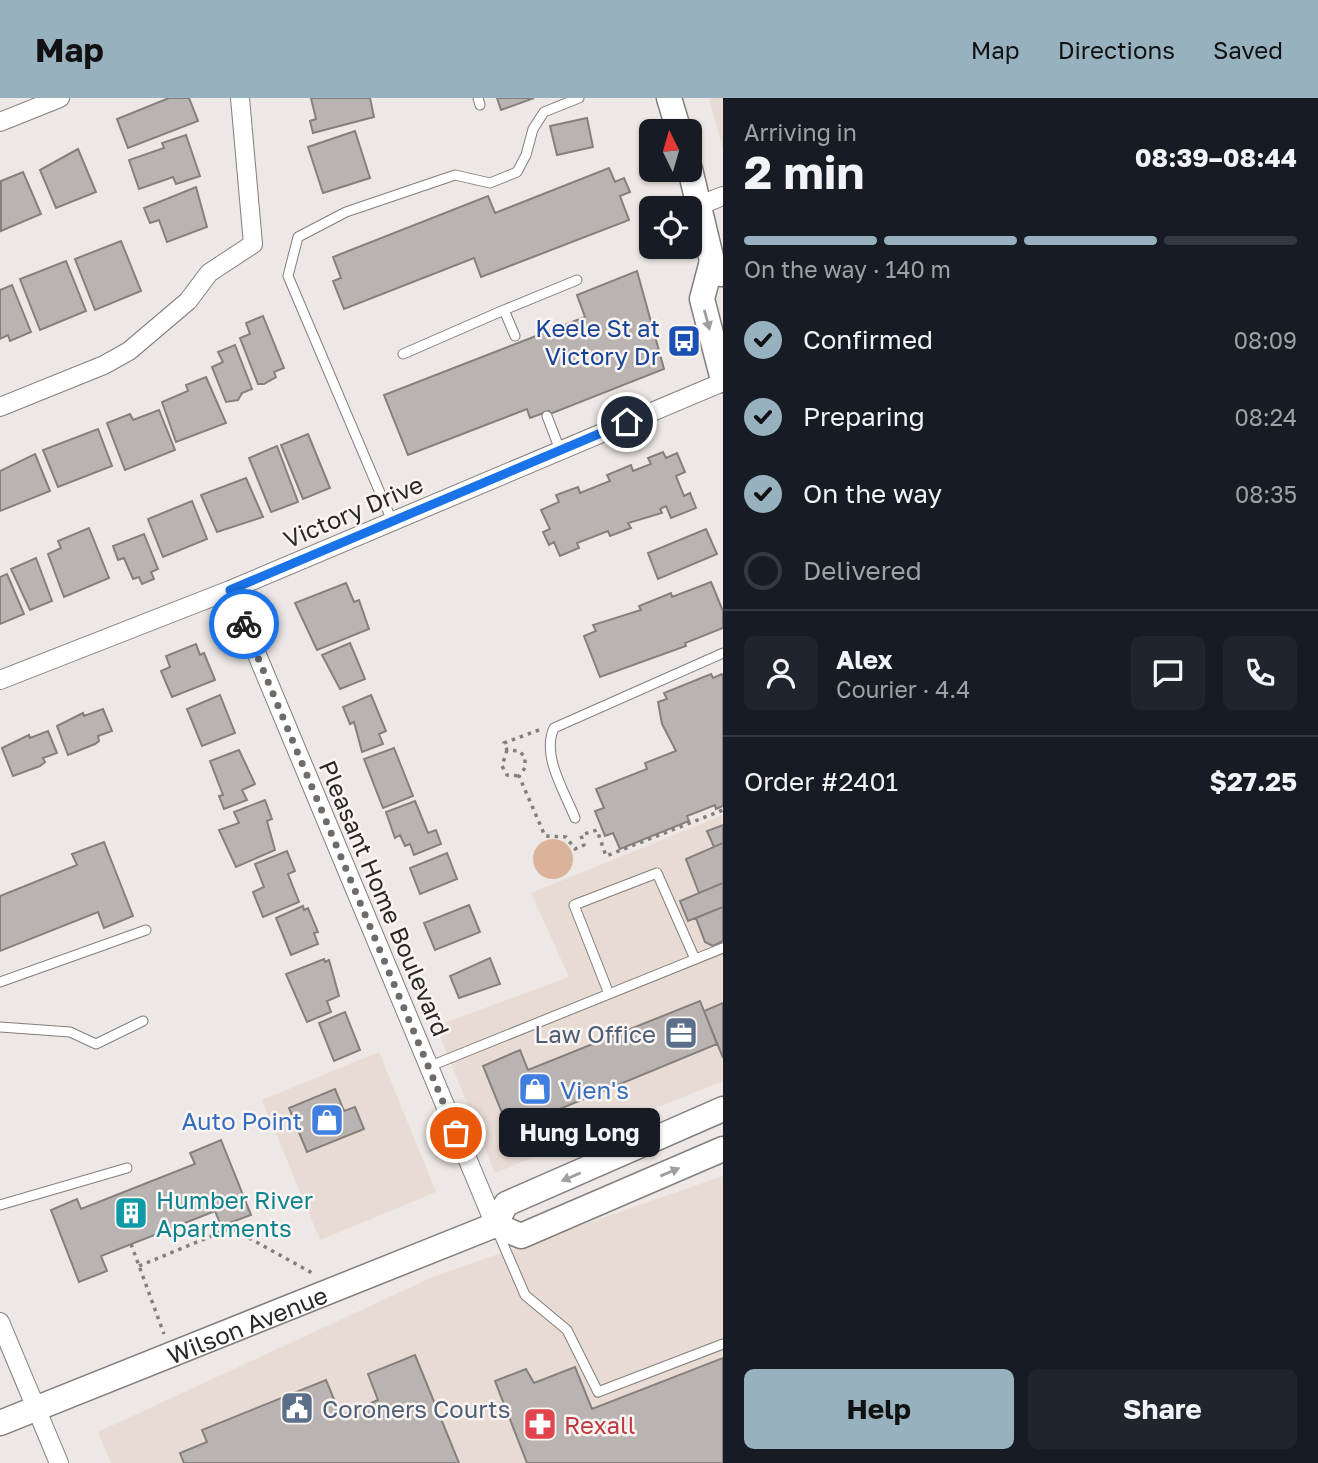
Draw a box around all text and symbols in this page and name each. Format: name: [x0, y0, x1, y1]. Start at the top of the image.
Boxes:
text: Map: [35, 30, 104, 69]
text: Map: [971, 35, 1020, 64]
text: Directions: [1058, 35, 1175, 64]
text: Saved: [1213, 35, 1283, 64]
text: Arriving in: [744, 118, 857, 146]
north arrow: [639, 119, 702, 182]
map controls: [639, 119, 702, 259]
text: 08:39–08:44: [1135, 142, 1297, 173]
text: 2 min: [744, 144, 864, 199]
button: locate: [639, 196, 702, 259]
text: On the way · 140 m: [744, 255, 951, 283]
one-way arrow: [702, 309, 713, 331]
place label: Keele St at Victory Dr: [535, 313, 660, 370]
icon: check: [744, 321, 782, 359]
bus stop icon: Keele St at Victory Dr: [665, 322, 703, 360]
text: Confirmed: [803, 324, 933, 355]
text: 08:09: [1234, 326, 1297, 354]
pin: [597, 392, 657, 452]
icon: check: [744, 398, 782, 436]
text: Preparing: [803, 401, 925, 432]
icon: home: [608, 403, 646, 441]
text: 08:24: [1234, 403, 1297, 431]
street label: Victory Drive: [279, 469, 427, 553]
icon: check: [744, 475, 782, 513]
text: On the way: [803, 478, 942, 509]
text: 08:35: [1235, 480, 1297, 508]
text: Delivered: [803, 555, 922, 586]
courier: [209, 589, 279, 659]
icon: bike: [225, 605, 263, 643]
button: person: [744, 636, 818, 710]
button: chat: [1131, 636, 1205, 710]
button: phone: [1223, 636, 1297, 710]
text: Alex: [836, 644, 893, 675]
text: Courier · 4.4: [836, 675, 970, 703]
street label: Pleasant Home Boulevard: [314, 756, 456, 1040]
text: Order #2401: [744, 766, 898, 797]
text: $27.25: [1210, 766, 1297, 797]
office icon: Law Office: [662, 1014, 700, 1052]
place label: Law Office: [534, 1019, 656, 1048]
shop icon: Vien's: [516, 1070, 554, 1108]
place label: Vien's: [560, 1075, 629, 1104]
shop icon: Auto Point: [308, 1101, 346, 1139]
pin: [426, 1103, 486, 1163]
place label: Auto Point: [181, 1106, 302, 1135]
callout: Hung Long: [498, 1108, 659, 1158]
icon: bag: [437, 1114, 475, 1152]
text: Hung Long: [520, 1118, 639, 1146]
one-way arrow: [660, 1166, 680, 1178]
one-way arrow: [560, 1171, 581, 1182]
place label: Humber River Apartments: [156, 1185, 313, 1242]
building icon: Humber River Apartments: [112, 1194, 150, 1232]
street label: Wilson Avenue: [163, 1279, 331, 1369]
button: Help: [744, 1369, 1014, 1449]
button: Share: [1028, 1369, 1297, 1449]
public building icon: Coroners Courts: [278, 1389, 316, 1427]
place label: Coroners Courts: [322, 1394, 510, 1423]
pharmacy icon: Rexall: [521, 1405, 559, 1443]
place label: Rexall: [564, 1410, 635, 1439]

